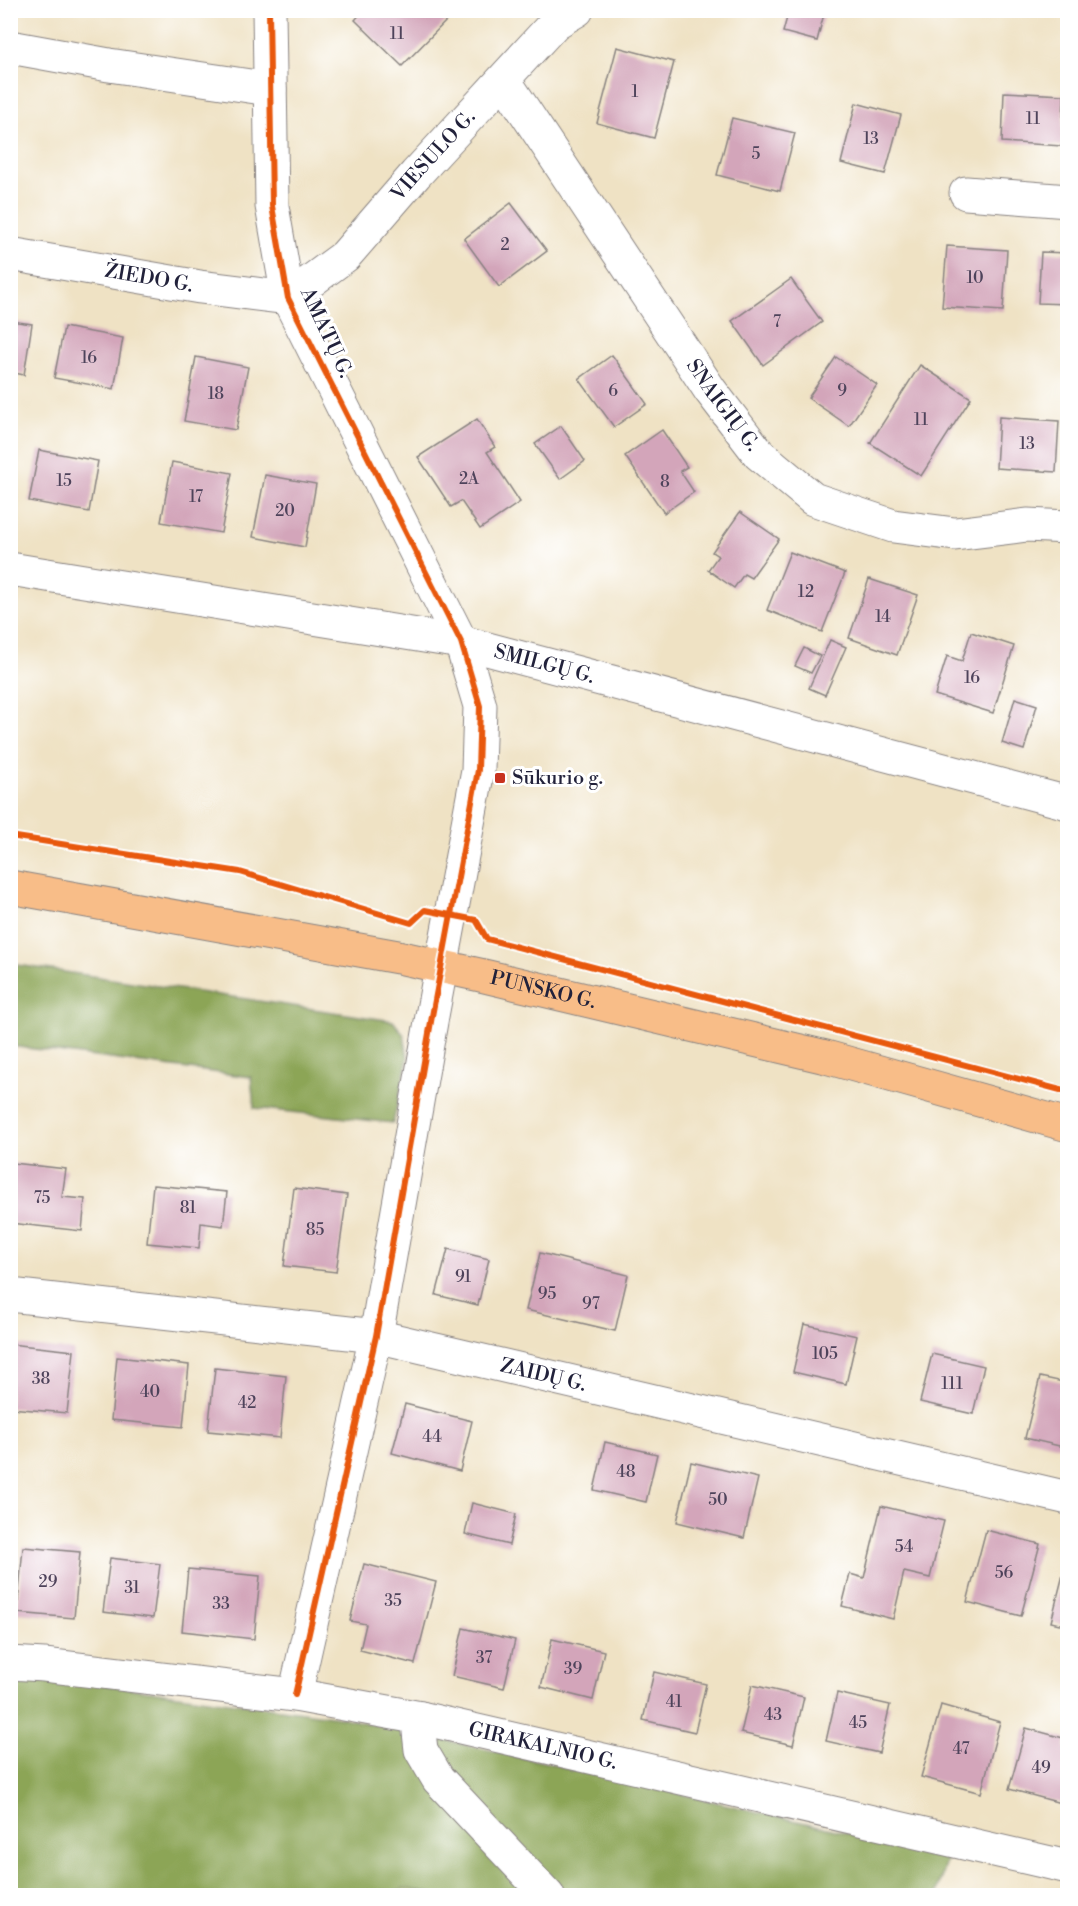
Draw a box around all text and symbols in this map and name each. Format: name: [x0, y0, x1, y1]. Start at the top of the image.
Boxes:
house number: 11: [390, 24, 404, 44]
house number: 1: [632, 82, 639, 102]
street label: VIESULO G.: [385, 105, 481, 207]
house number: 11: [1026, 109, 1040, 129]
house number: 13: [863, 129, 879, 149]
house number: 5: [752, 144, 761, 164]
house number: 2: [500, 235, 510, 255]
street label: ŽIEDO G.: [103, 257, 195, 298]
house number: 10: [967, 268, 984, 288]
street label: AMATŲ G.: [294, 283, 358, 382]
house number: 7: [773, 312, 781, 332]
house number: 16: [81, 348, 97, 368]
street label: SNAIGIŲ G.: [681, 355, 765, 456]
house number: 6: [608, 381, 618, 401]
house number: 9: [837, 381, 847, 401]
house number: 18: [208, 384, 224, 404]
house number: 11: [914, 410, 928, 430]
house number: 13: [1019, 434, 1035, 454]
house number: 2A: [459, 469, 480, 489]
house number: 15: [56, 471, 72, 491]
house number: 8: [660, 472, 670, 492]
house number: 17: [189, 487, 203, 507]
house number: 20: [275, 501, 295, 521]
house number: 12: [798, 582, 814, 602]
house number: 14: [875, 607, 891, 627]
street label: SMILGŲ G.: [491, 639, 597, 689]
house number: 16: [964, 668, 980, 688]
place label: Sūkurio g.: [512, 766, 603, 791]
marker: Sūkurio g.: [493, 771, 507, 785]
street label: PUNSKO G.: [488, 965, 598, 1015]
house number: 75: [34, 1188, 50, 1208]
house number: 81: [180, 1198, 196, 1218]
house number: 85: [306, 1220, 324, 1240]
house number: 91: [455, 1267, 471, 1287]
house number: 95: [538, 1284, 556, 1304]
house number: 97: [582, 1294, 600, 1314]
house number: 105: [812, 1344, 838, 1364]
street label: ZAIDŲ G.: [498, 1353, 589, 1397]
house number: 38: [32, 1369, 51, 1389]
house number: 111: [941, 1374, 963, 1394]
house number: 40: [140, 1382, 160, 1402]
house number: 42: [238, 1393, 256, 1413]
house number: 44: [422, 1427, 442, 1447]
house number: 48: [616, 1462, 636, 1482]
house number: 50: [708, 1490, 728, 1510]
house number: 54: [895, 1537, 914, 1557]
house number: 56: [995, 1563, 1014, 1583]
house number: 29: [39, 1572, 58, 1592]
house number: 31: [124, 1578, 140, 1598]
house number: 35: [384, 1591, 402, 1611]
house number: 33: [212, 1594, 230, 1614]
house number: 37: [476, 1648, 492, 1668]
house number: 39: [564, 1659, 583, 1679]
house number: 41: [666, 1692, 682, 1712]
house number: 43: [764, 1705, 782, 1725]
house number: 45: [849, 1713, 867, 1733]
street label: GIRAKALNIO G.: [466, 1717, 620, 1775]
house number: 47: [953, 1739, 969, 1759]
house number: 49: [1031, 1758, 1051, 1778]

